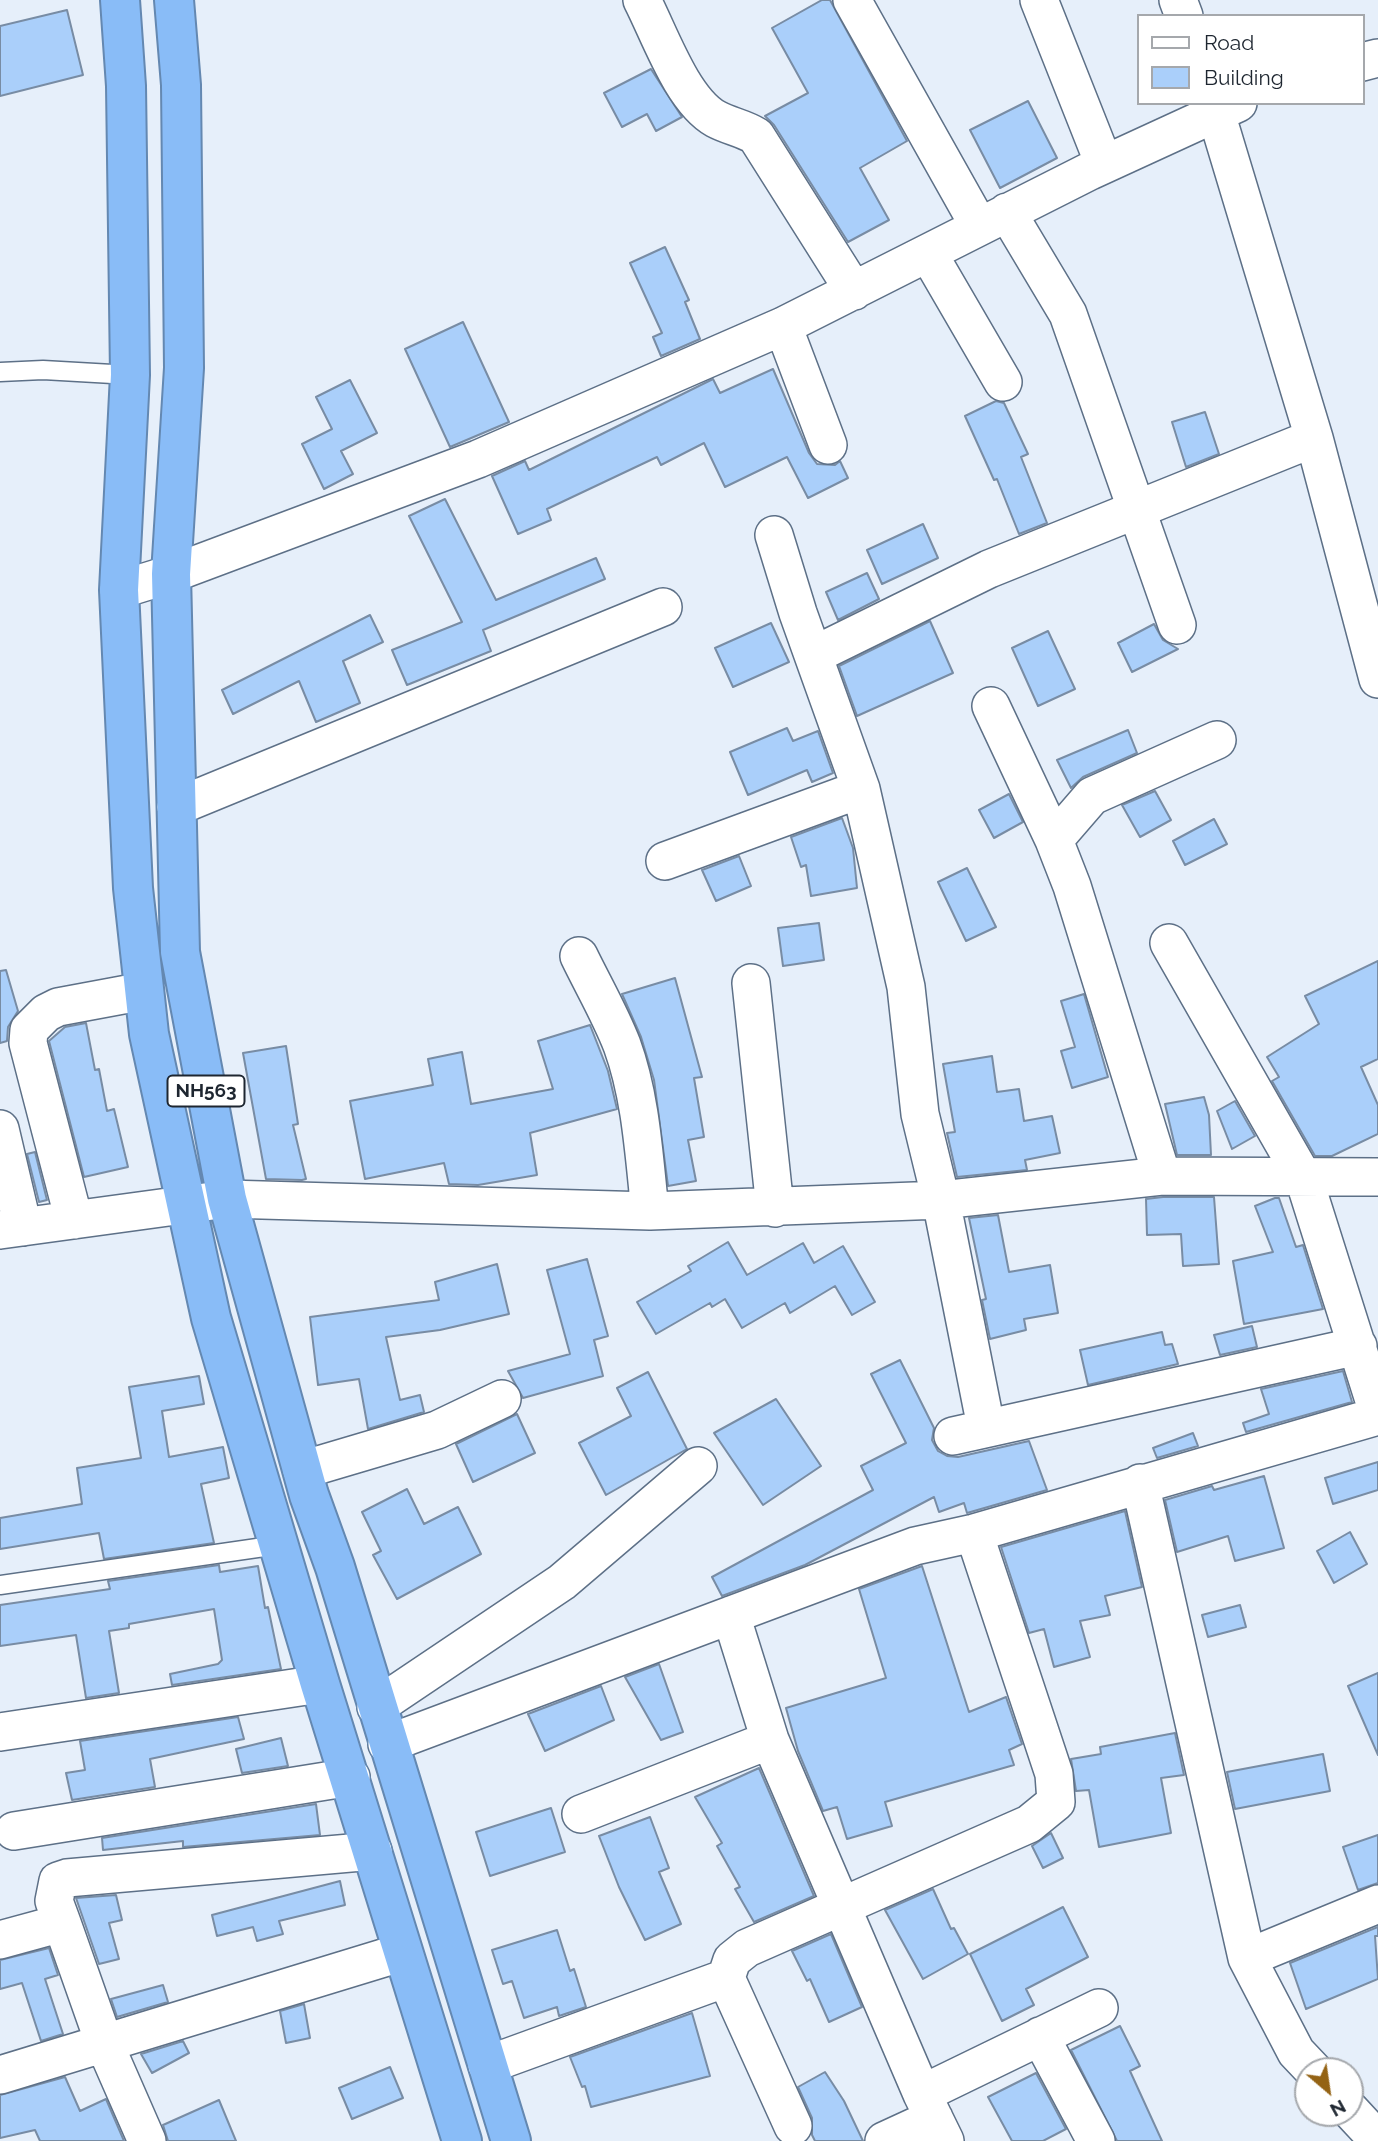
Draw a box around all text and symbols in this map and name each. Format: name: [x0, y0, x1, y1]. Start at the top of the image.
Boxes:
legend: [1136, 14, 1364, 105]
text: Road: [1204, 30, 1254, 55]
text: Building: [1204, 65, 1284, 90]
road number: NH563: [168, 1076, 244, 1106]
north arrow: [1294, 2057, 1364, 2127]
text: N: [1327, 2095, 1350, 2122]

